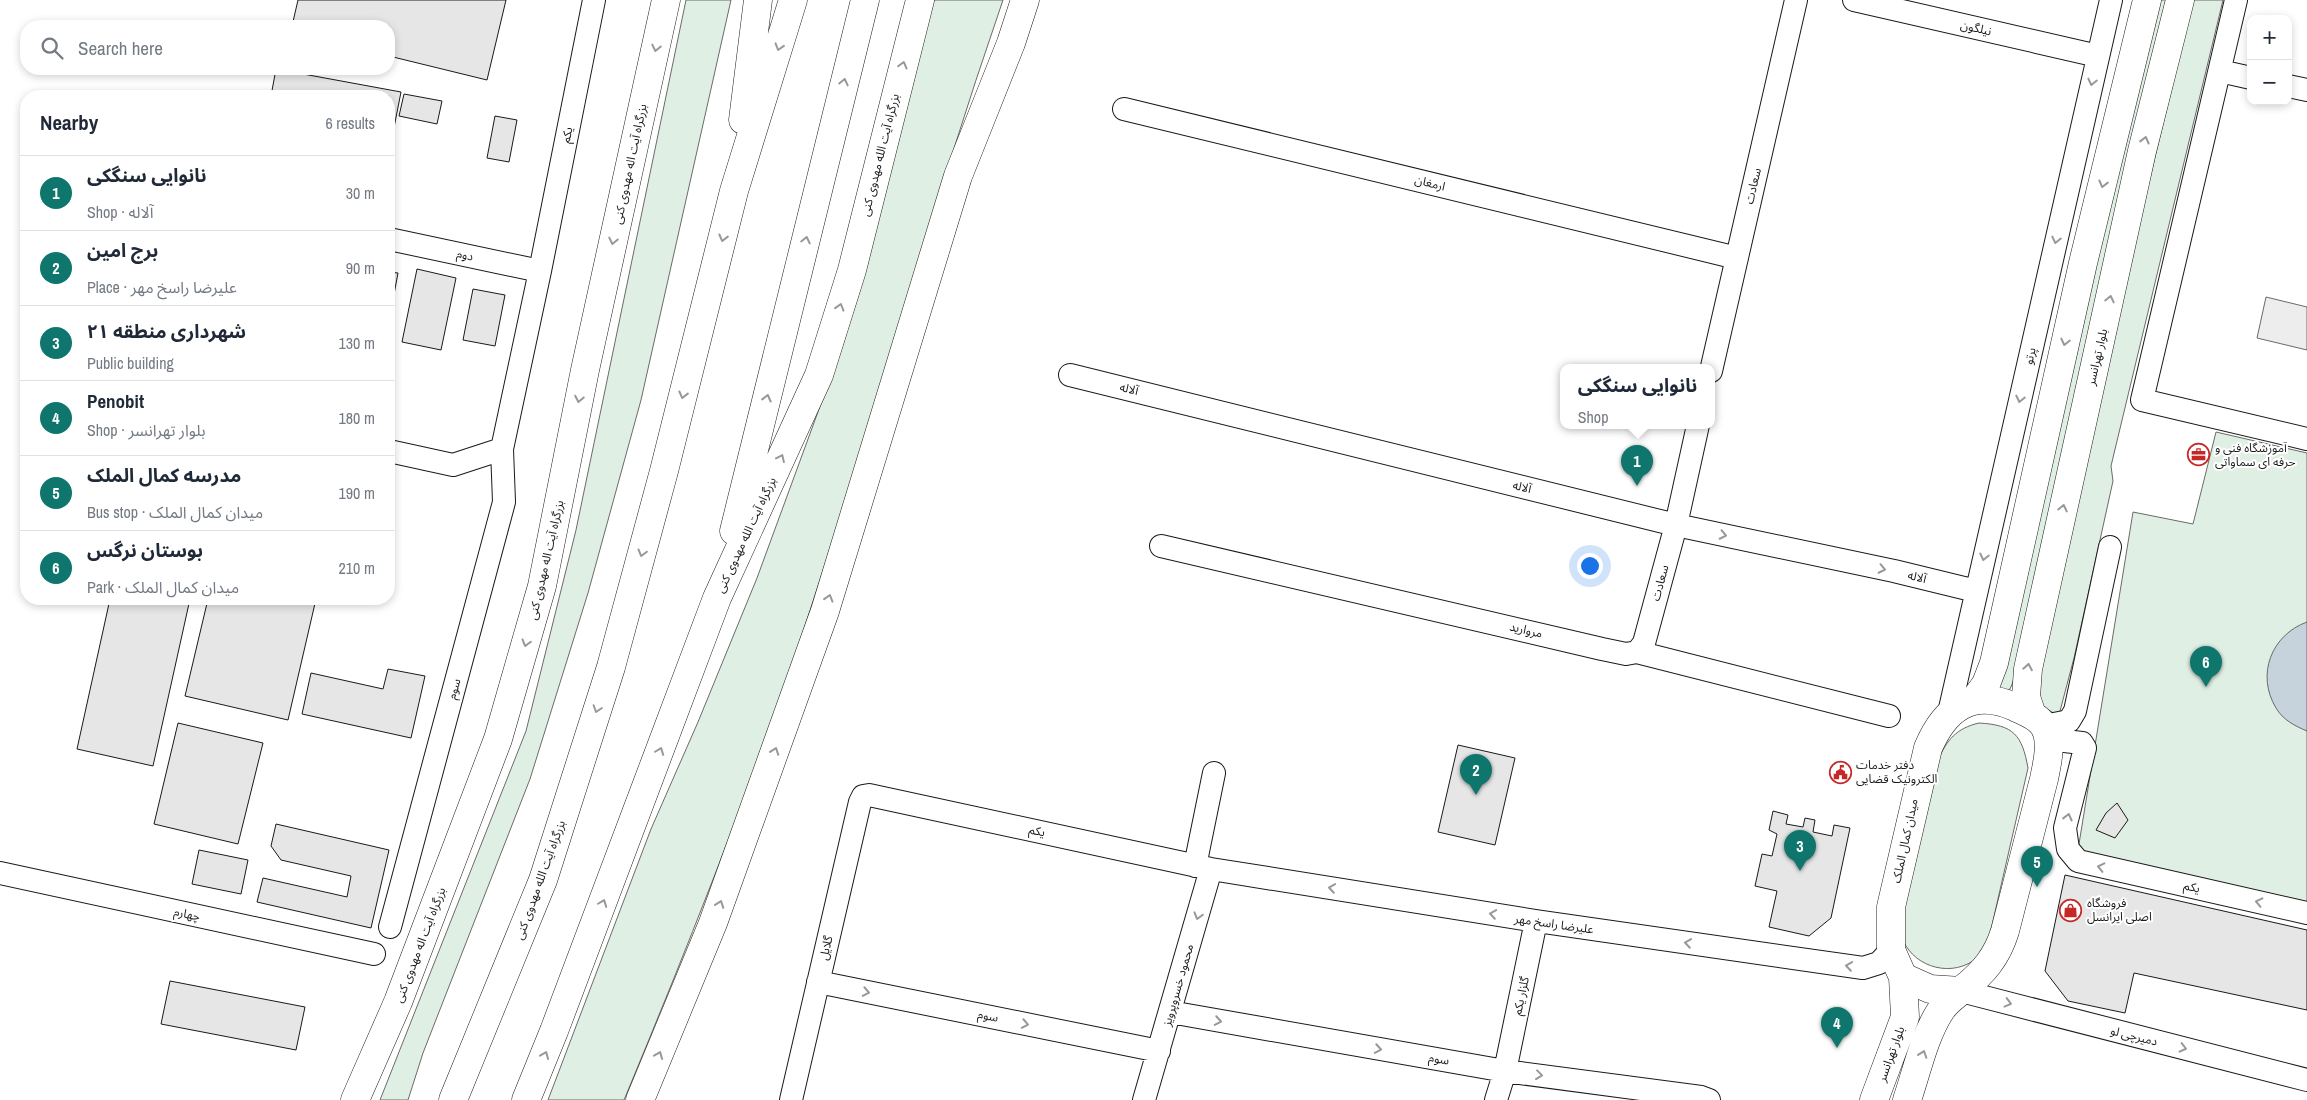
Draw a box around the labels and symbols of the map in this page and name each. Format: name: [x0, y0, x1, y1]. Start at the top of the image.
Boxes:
street label: نیلگون: [1959, 17, 1993, 39]
one-way arrow: [774, 42, 784, 50]
one-way arrow: [651, 43, 661, 52]
one-way arrow: [897, 61, 908, 70]
one-way arrow: [2088, 77, 2098, 86]
one-way arrow: [838, 78, 849, 87]
street label: بزرگراه آیت الله مهدوی کنی: [857, 92, 903, 218]
street label: بزرگراه آیت اله مهدوی کنی: [609, 102, 651, 226]
street label: یکم: [558, 125, 577, 145]
one-way arrow: [2139, 135, 2150, 144]
street label: سعادت: [1741, 166, 1765, 206]
street label: ارمغان: [1413, 171, 1447, 195]
one-way arrow: [2098, 179, 2109, 188]
one-way arrow: [718, 233, 729, 242]
one-way arrow: [608, 236, 619, 245]
one-way arrow: [800, 236, 811, 245]
one-way arrow: [2052, 236, 2062, 245]
street label: دوم: [455, 245, 475, 266]
one-way arrow: [2104, 294, 2115, 303]
one-way arrow: [835, 303, 845, 312]
street label: بلوار تهرانسر: [2082, 327, 2111, 388]
one-way arrow: [2060, 337, 2071, 346]
street label: پرتو: [2020, 346, 2040, 366]
street label: آلاله: [1118, 379, 1141, 399]
one-way arrow: [678, 391, 689, 400]
one-way arrow: [762, 394, 772, 402]
one-way arrow: [2015, 394, 2026, 403]
one-way arrow: [574, 395, 585, 404]
place label: آموزشگاه فنی و حرفه ای سماواتی: [2215, 440, 2296, 470]
office icon: آموزشگاه فنی و حرفه ای سماواتی: [2187, 443, 2211, 467]
pin: 1: [1621, 445, 1653, 486]
one-way arrow: [775, 454, 785, 463]
street label: بزرگراه آیت الله مهدوی کنی: [712, 475, 780, 595]
street label: آلاله: [1511, 477, 1534, 497]
street label: بزرگراه آیت اله مهدوی کنی: [524, 499, 568, 621]
one-way arrow: [2057, 504, 2068, 513]
one-way arrow: [1719, 529, 1728, 540]
one-way arrow: [637, 548, 647, 556]
your location: [1577, 553, 1603, 579]
one-way arrow: [1979, 553, 1990, 561]
street label: سعادت: [1648, 563, 1672, 603]
one-way arrow: [1878, 563, 1887, 574]
street label: آلاله: [1906, 567, 1929, 587]
one-way arrow: [824, 595, 834, 603]
street label: مروارید: [1508, 618, 1544, 642]
one-way arrow: [521, 639, 531, 647]
pin: 6: [2190, 646, 2222, 687]
one-way arrow: [2023, 663, 2033, 671]
street label: سوم: [444, 677, 465, 701]
one-way arrow: [593, 704, 603, 713]
one-way arrow: [654, 747, 664, 756]
one-way arrow: [769, 748, 779, 756]
pin: 2: [1460, 754, 1492, 795]
place label: دفتر خدمات الکترونیک قضایی: [1856, 757, 1938, 787]
public building icon: دفتر خدمات الکترونیک قضایی: [1828, 760, 1852, 784]
street label: میدان کمال الملک: [1888, 797, 1922, 885]
one-way arrow: [2062, 812, 2073, 821]
street label: بزرگراه آیت الله مهدوی کنی: [511, 818, 569, 942]
street label: یکم: [1027, 821, 1047, 842]
pin: 3: [1784, 830, 1816, 871]
pin: 5: [2021, 846, 2053, 887]
one-way arrow: [2096, 862, 2105, 873]
street label: یکم: [2182, 877, 2202, 898]
one-way arrow: [1328, 884, 1336, 894]
street label: بزرگراه آیت اله مهدوی کنی: [391, 885, 449, 1005]
place label: فروشگاه اصلی ایرانسل: [2087, 895, 2152, 925]
one-way arrow: [2255, 897, 2264, 908]
shop icon: فروشگاه اصلی ایرانسل: [2059, 898, 2083, 922]
one-way arrow: [596, 899, 607, 908]
one-way arrow: [714, 901, 724, 909]
street label: چهارم: [172, 903, 202, 926]
one-way arrow: [1488, 910, 1497, 920]
street label: علیرضا راسخ مهر: [1512, 910, 1595, 938]
one-way arrow: [1193, 911, 1203, 919]
street label: گلایل: [815, 933, 837, 962]
one-way arrow: [1684, 938, 1692, 949]
street label: محمود خسروپرویز: [1158, 942, 1197, 1029]
one-way arrow: [1844, 961, 1852, 972]
street label: گلزار یکم: [1509, 974, 1534, 1017]
one-way arrow: [861, 986, 870, 996]
one-way arrow: [2004, 998, 2012, 1008]
street label: سوم: [976, 1006, 1000, 1027]
pin: 4: [1821, 1007, 1853, 1048]
one-way arrow: [1214, 1015, 1223, 1025]
one-way arrow: [1021, 1018, 1030, 1028]
street label: دمیرچی لو: [2109, 1022, 2160, 1050]
street label: بلوار تهرانسر: [1873, 1024, 1908, 1085]
one-way arrow: [2178, 1042, 2187, 1053]
one-way arrow: [1374, 1043, 1383, 1053]
street label: سوم: [1427, 1049, 1451, 1070]
one-way arrow: [1917, 1050, 1927, 1059]
one-way arrow: [538, 1051, 549, 1060]
one-way arrow: [653, 1051, 663, 1060]
one-way arrow: [1534, 1070, 1543, 1080]

